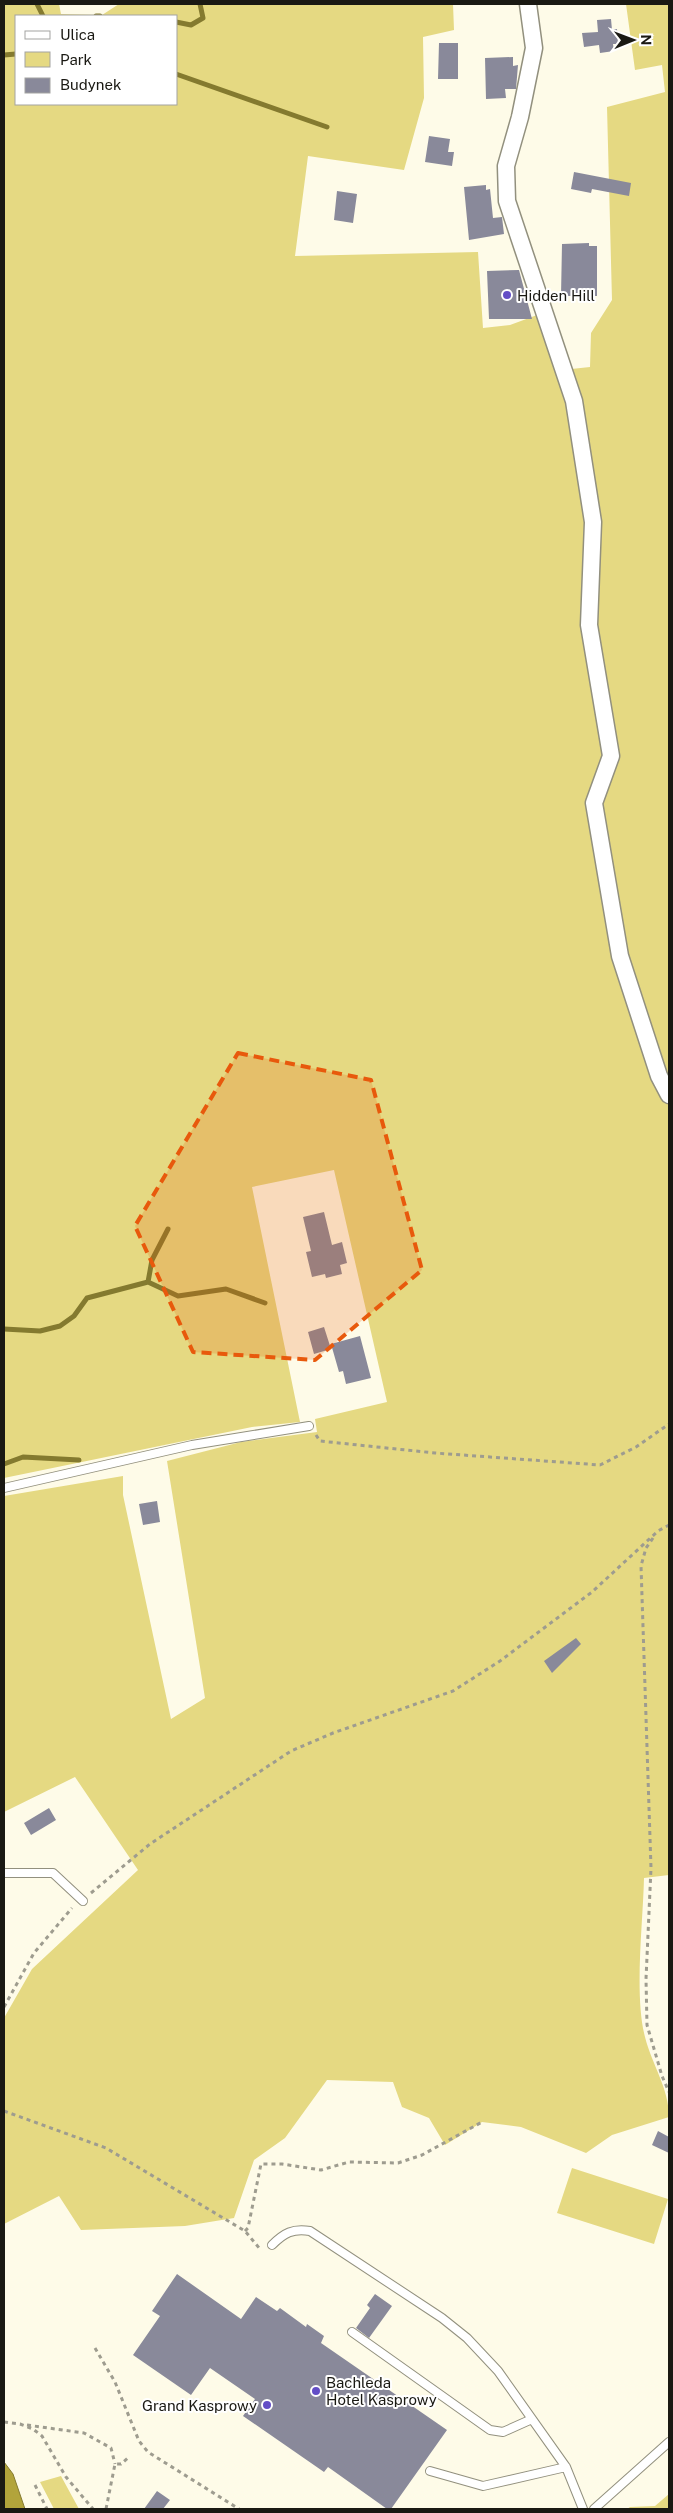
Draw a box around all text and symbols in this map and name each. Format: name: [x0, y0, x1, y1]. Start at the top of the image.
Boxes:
legend: [15, 15, 178, 105]
north arrow: [608, 15, 658, 65]
text: Ulica: [60, 26, 95, 43]
text: N: [638, 34, 654, 45]
text: Park: [60, 51, 92, 68]
text: Budynek: [60, 76, 121, 93]
place label: Hidden Hill: [517, 287, 595, 304]
marker: Hidden Hill: [501, 289, 513, 301]
place label: Bachleda Hotel Kasprowy: [326, 2374, 437, 2408]
marker: Bachleda Hotel Kasprowy: [310, 2385, 322, 2397]
place label: Grand Kasprowy: [142, 2397, 257, 2414]
marker: Grand Kasprowy: [261, 2399, 273, 2411]

